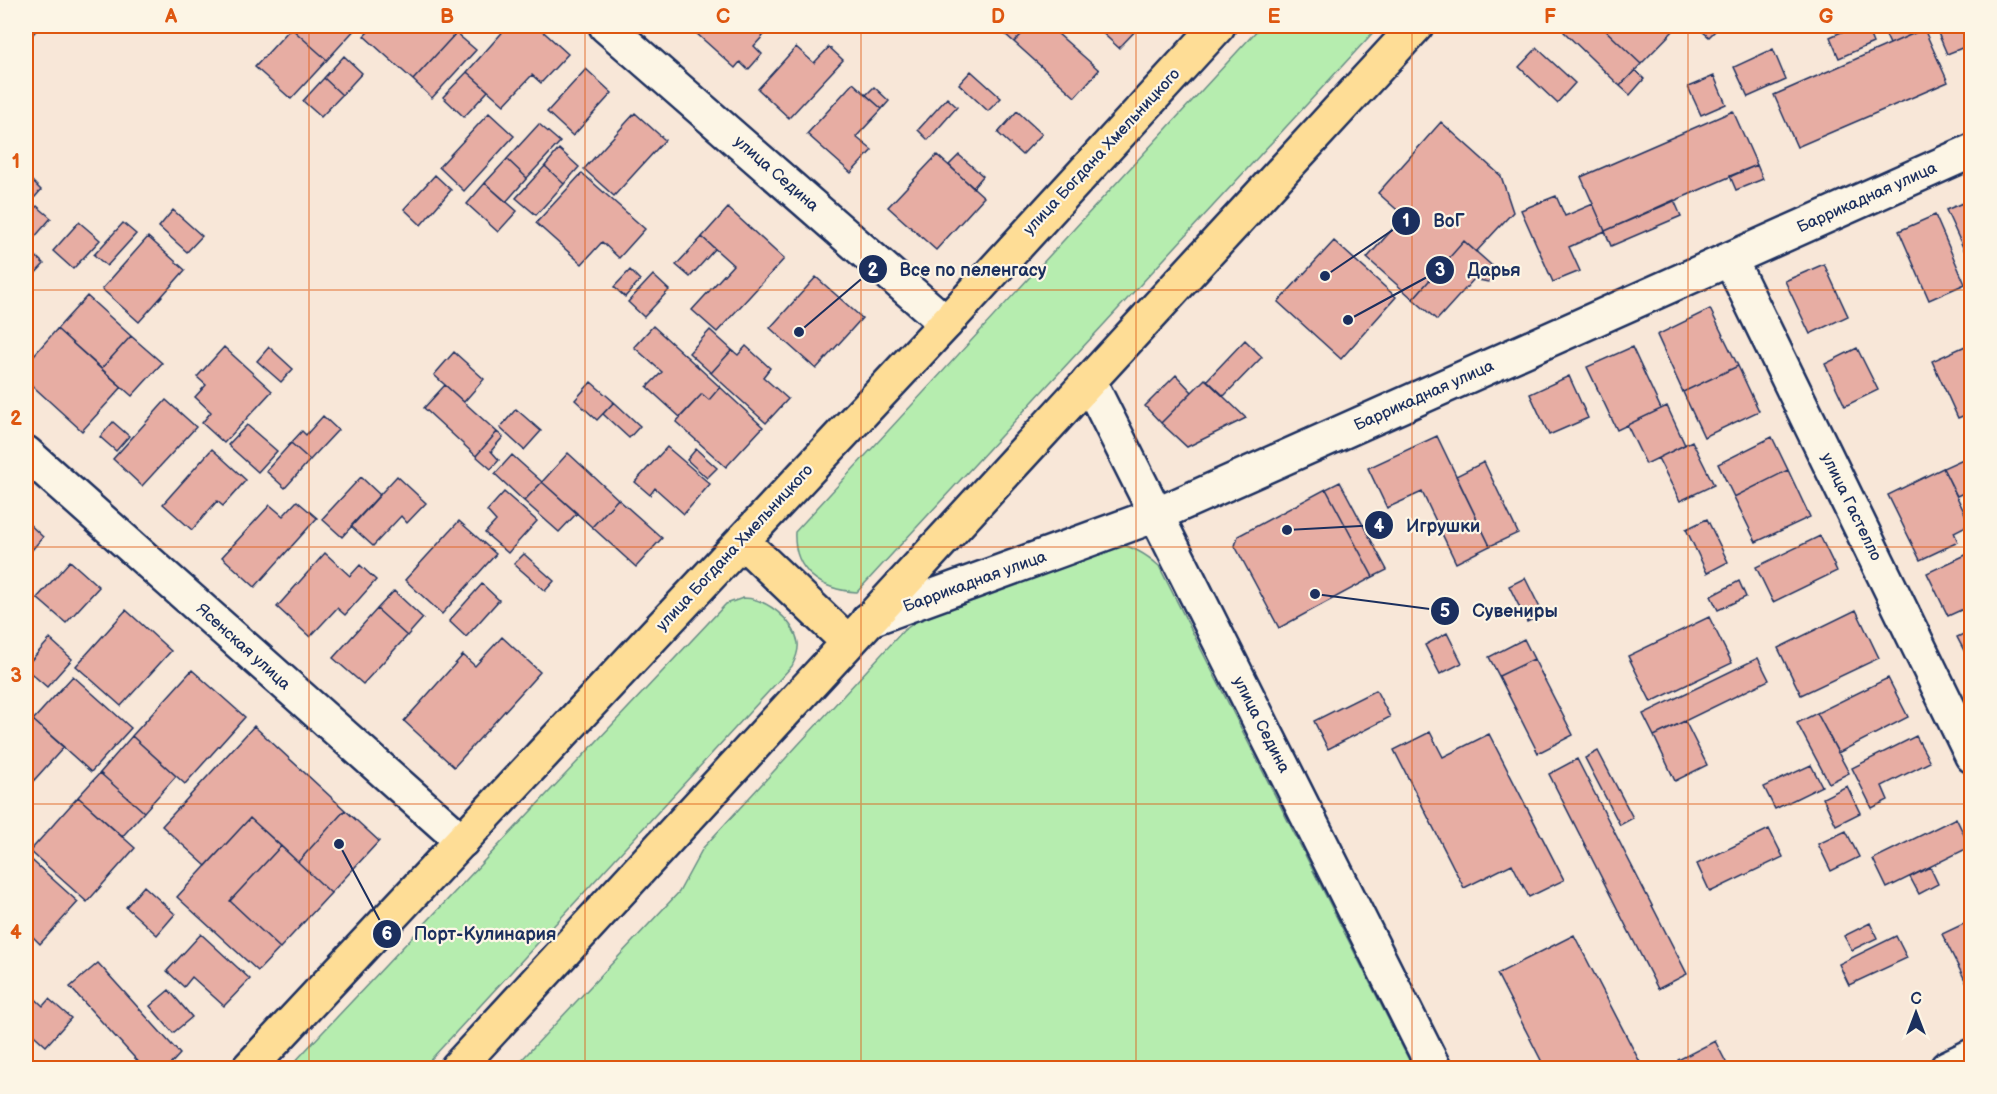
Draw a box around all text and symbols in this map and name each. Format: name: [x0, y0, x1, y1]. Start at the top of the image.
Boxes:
text: A: [164, 5, 178, 29]
text: B: [440, 5, 454, 29]
text: C: [716, 5, 730, 29]
text: D: [991, 5, 1005, 29]
text: E: [1268, 5, 1281, 29]
text: F: [1544, 5, 1556, 29]
text: G: [1819, 5, 1834, 29]
street label: улица Богдана Хмельницкого: [1020, 65, 1184, 239]
street label: улица Седина: [730, 132, 822, 216]
text: 1: [12, 150, 20, 174]
street label: Баррикадная улица: [1794, 158, 1940, 237]
callout: ВоГ: [1391, 203, 1477, 239]
text: 1: [1402, 211, 1410, 232]
text: ВоГ: [1433, 211, 1466, 232]
callout: Все по пеленгасу: [858, 251, 1059, 287]
callout: Дарья: [1425, 252, 1533, 288]
text: 2: [868, 260, 879, 281]
text: Все по пеленгасу: [900, 260, 1047, 281]
text: 3: [1435, 260, 1445, 281]
text: Дарья: [1467, 260, 1521, 281]
street label: Баррикадная улица: [1351, 356, 1497, 435]
text: 2: [10, 407, 22, 431]
street label: улица Гастелло: [1817, 450, 1885, 564]
street label: улица Богдана Хмельницкого: [653, 461, 817, 635]
callout: Игрушки: [1364, 507, 1492, 543]
text: 4: [1374, 516, 1385, 537]
text: Игрушки: [1406, 516, 1480, 537]
street label: Баррикадная улица: [901, 547, 1050, 617]
callout: Сувениры: [1430, 593, 1569, 629]
street label: Ясенская улица: [192, 600, 294, 695]
text: 5: [1440, 601, 1450, 622]
text: Сувениры: [1472, 601, 1558, 622]
text: 3: [10, 664, 22, 688]
street label: улица Седина: [1229, 674, 1294, 777]
callout: Порт-Кулинария: [372, 916, 569, 952]
text: 4: [10, 921, 22, 945]
text: 6: [382, 924, 393, 945]
text: Порт-Кулинария: [414, 924, 556, 945]
north arrow: [1886, 983, 1946, 1043]
text: С: [1910, 990, 1922, 1009]

